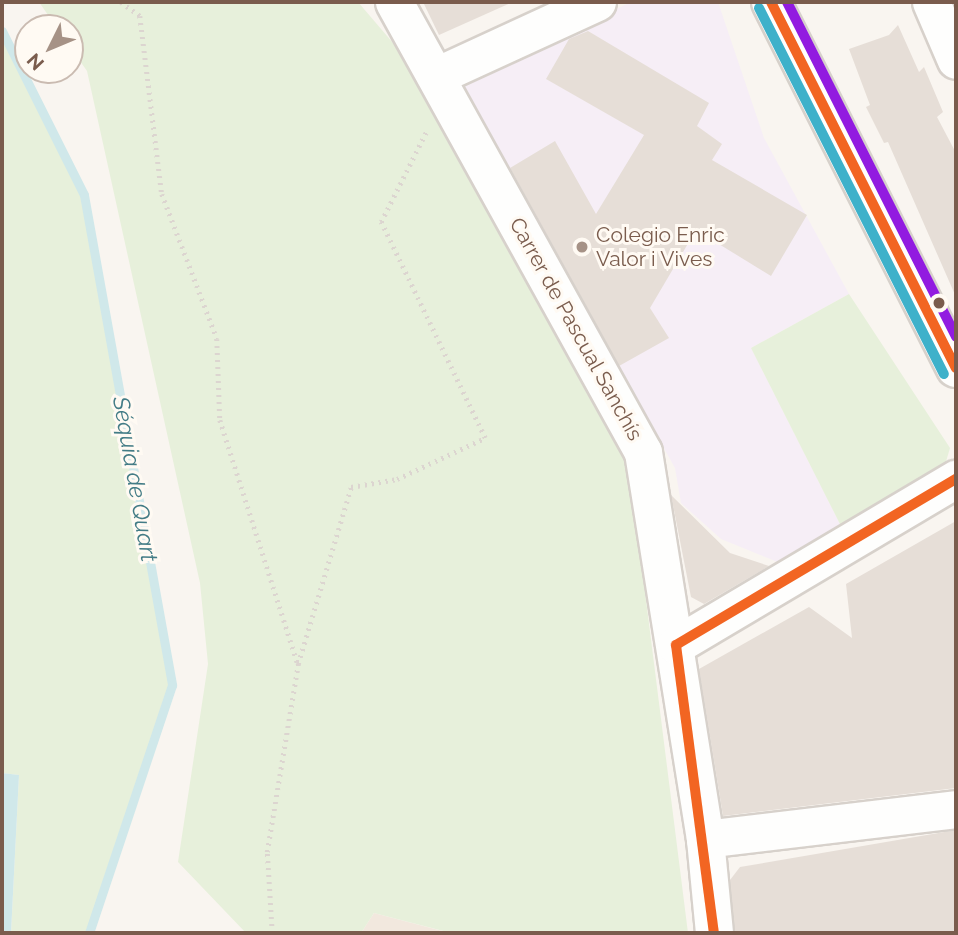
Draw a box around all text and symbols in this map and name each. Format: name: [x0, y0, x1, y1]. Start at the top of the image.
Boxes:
north arrow: [14, 14, 84, 84]
text: N: [22, 49, 48, 75]
street label: Carrer de Pascual Sanchís: [504, 213, 648, 445]
place label: Colegio Enric Valor i Vives: [596, 222, 725, 272]
marker: Colegio Enric Valor i Vives: [574, 239, 590, 255]
unlabelled marker: [932, 296, 946, 310]
water label: Séquia de Quart: [107, 394, 163, 564]

